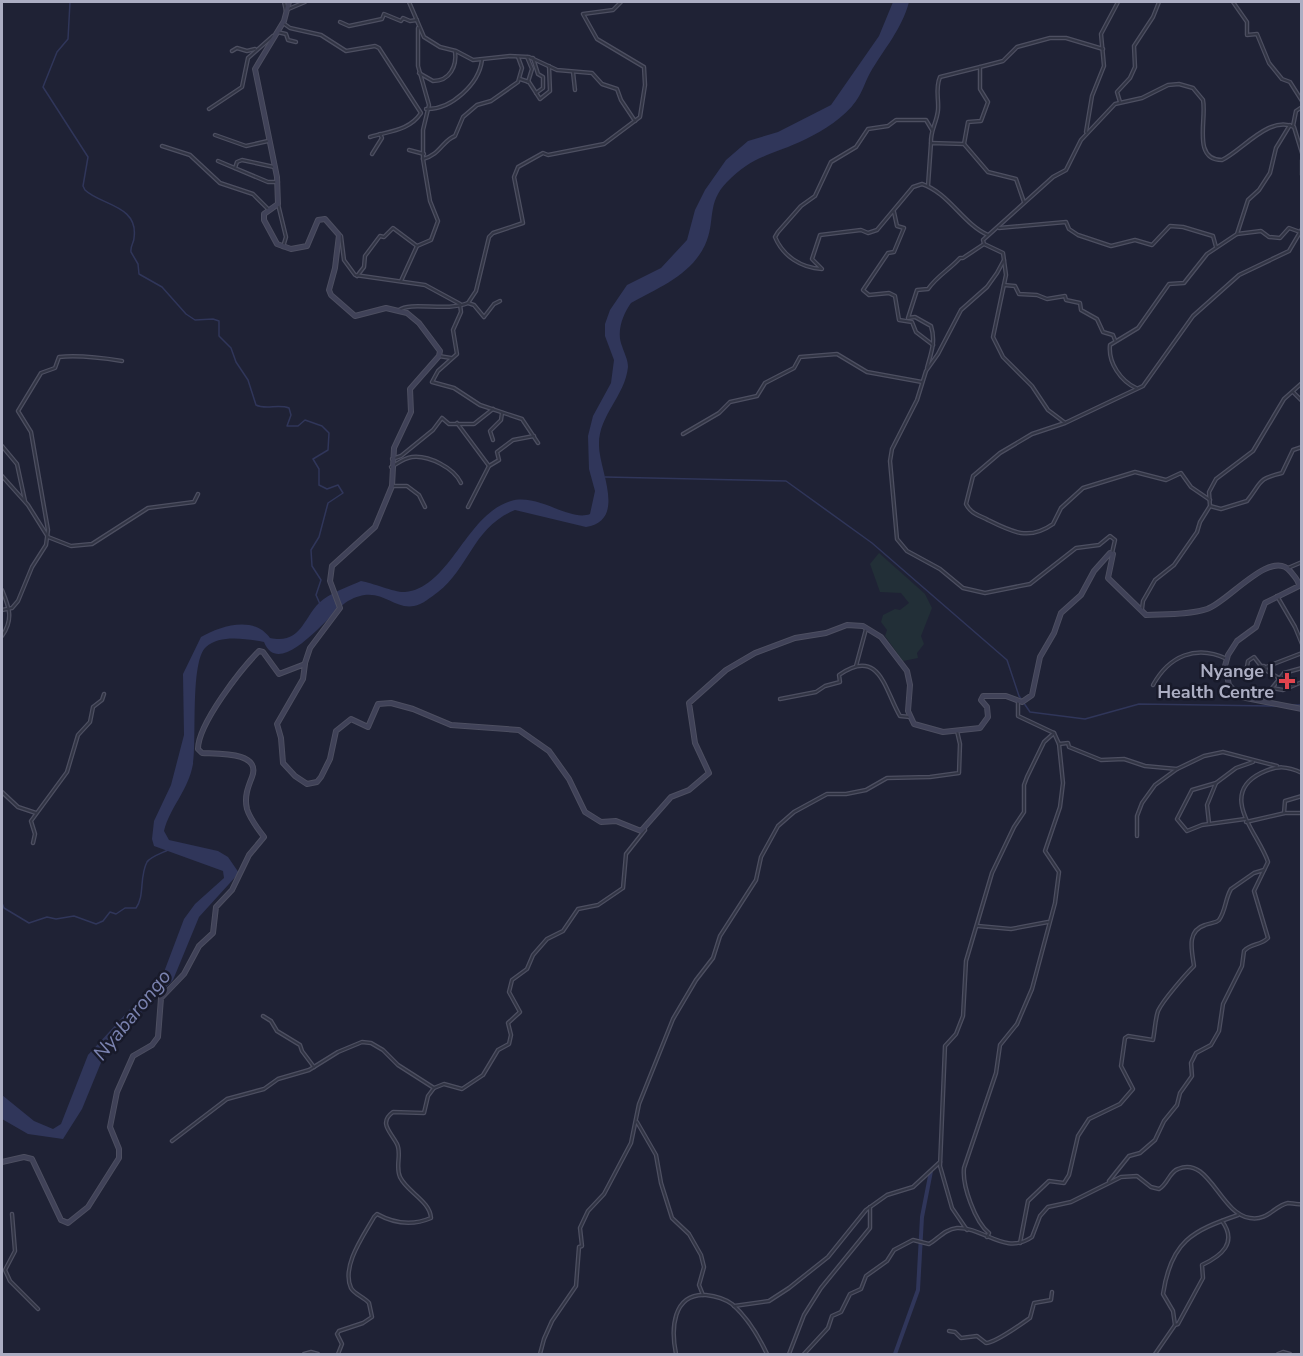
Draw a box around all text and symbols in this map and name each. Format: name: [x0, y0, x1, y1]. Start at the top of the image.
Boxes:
place label: Nyange I Health Centre: [1157, 659, 1274, 704]
marker: Nyange I Health Centre: [1278, 672, 1296, 690]
water label: Nyabarongo: [87, 964, 177, 1066]

